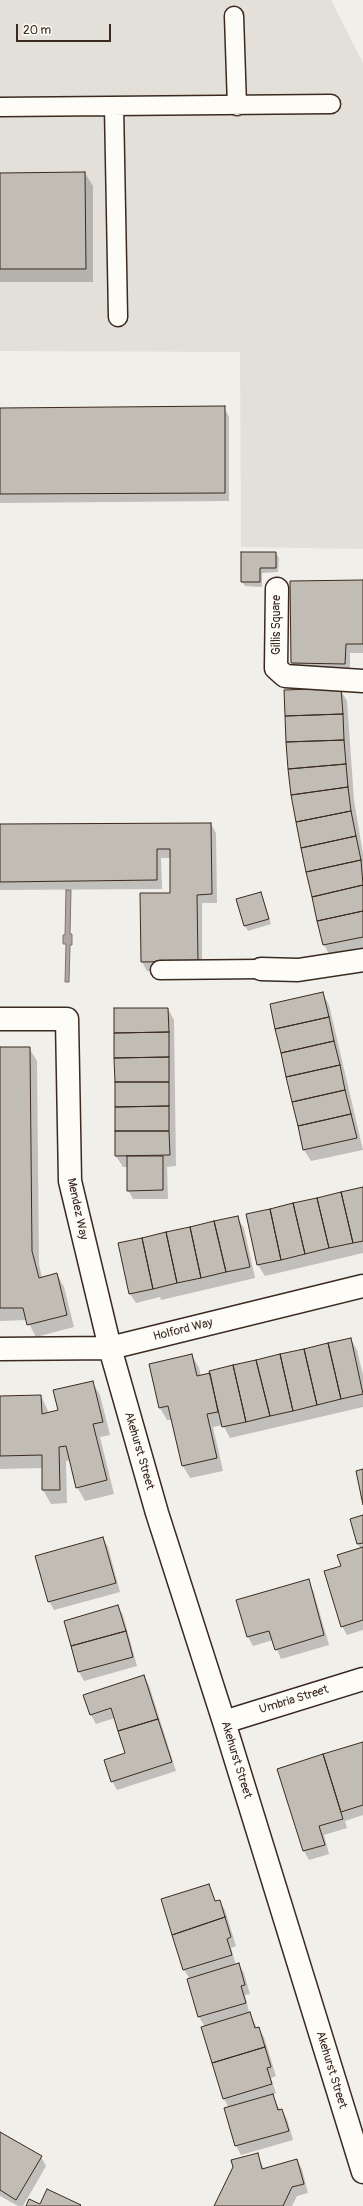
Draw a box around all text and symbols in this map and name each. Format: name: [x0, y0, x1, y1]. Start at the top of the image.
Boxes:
scale bar: [18, 16, 113, 42]
text: 20 m: [23, 23, 51, 38]
street label: Gillis Square: [270, 595, 284, 655]
street label: Mendez Way: [63, 1177, 91, 1241]
street label: Holford Way: [152, 1316, 214, 1344]
street label: Akehurst Street: [121, 1411, 157, 1491]
street label: Umbria Street: [258, 1683, 330, 1717]
street label: Akehurst Street: [217, 1720, 255, 1800]
street label: Akehurst Street: [312, 2030, 350, 2110]

